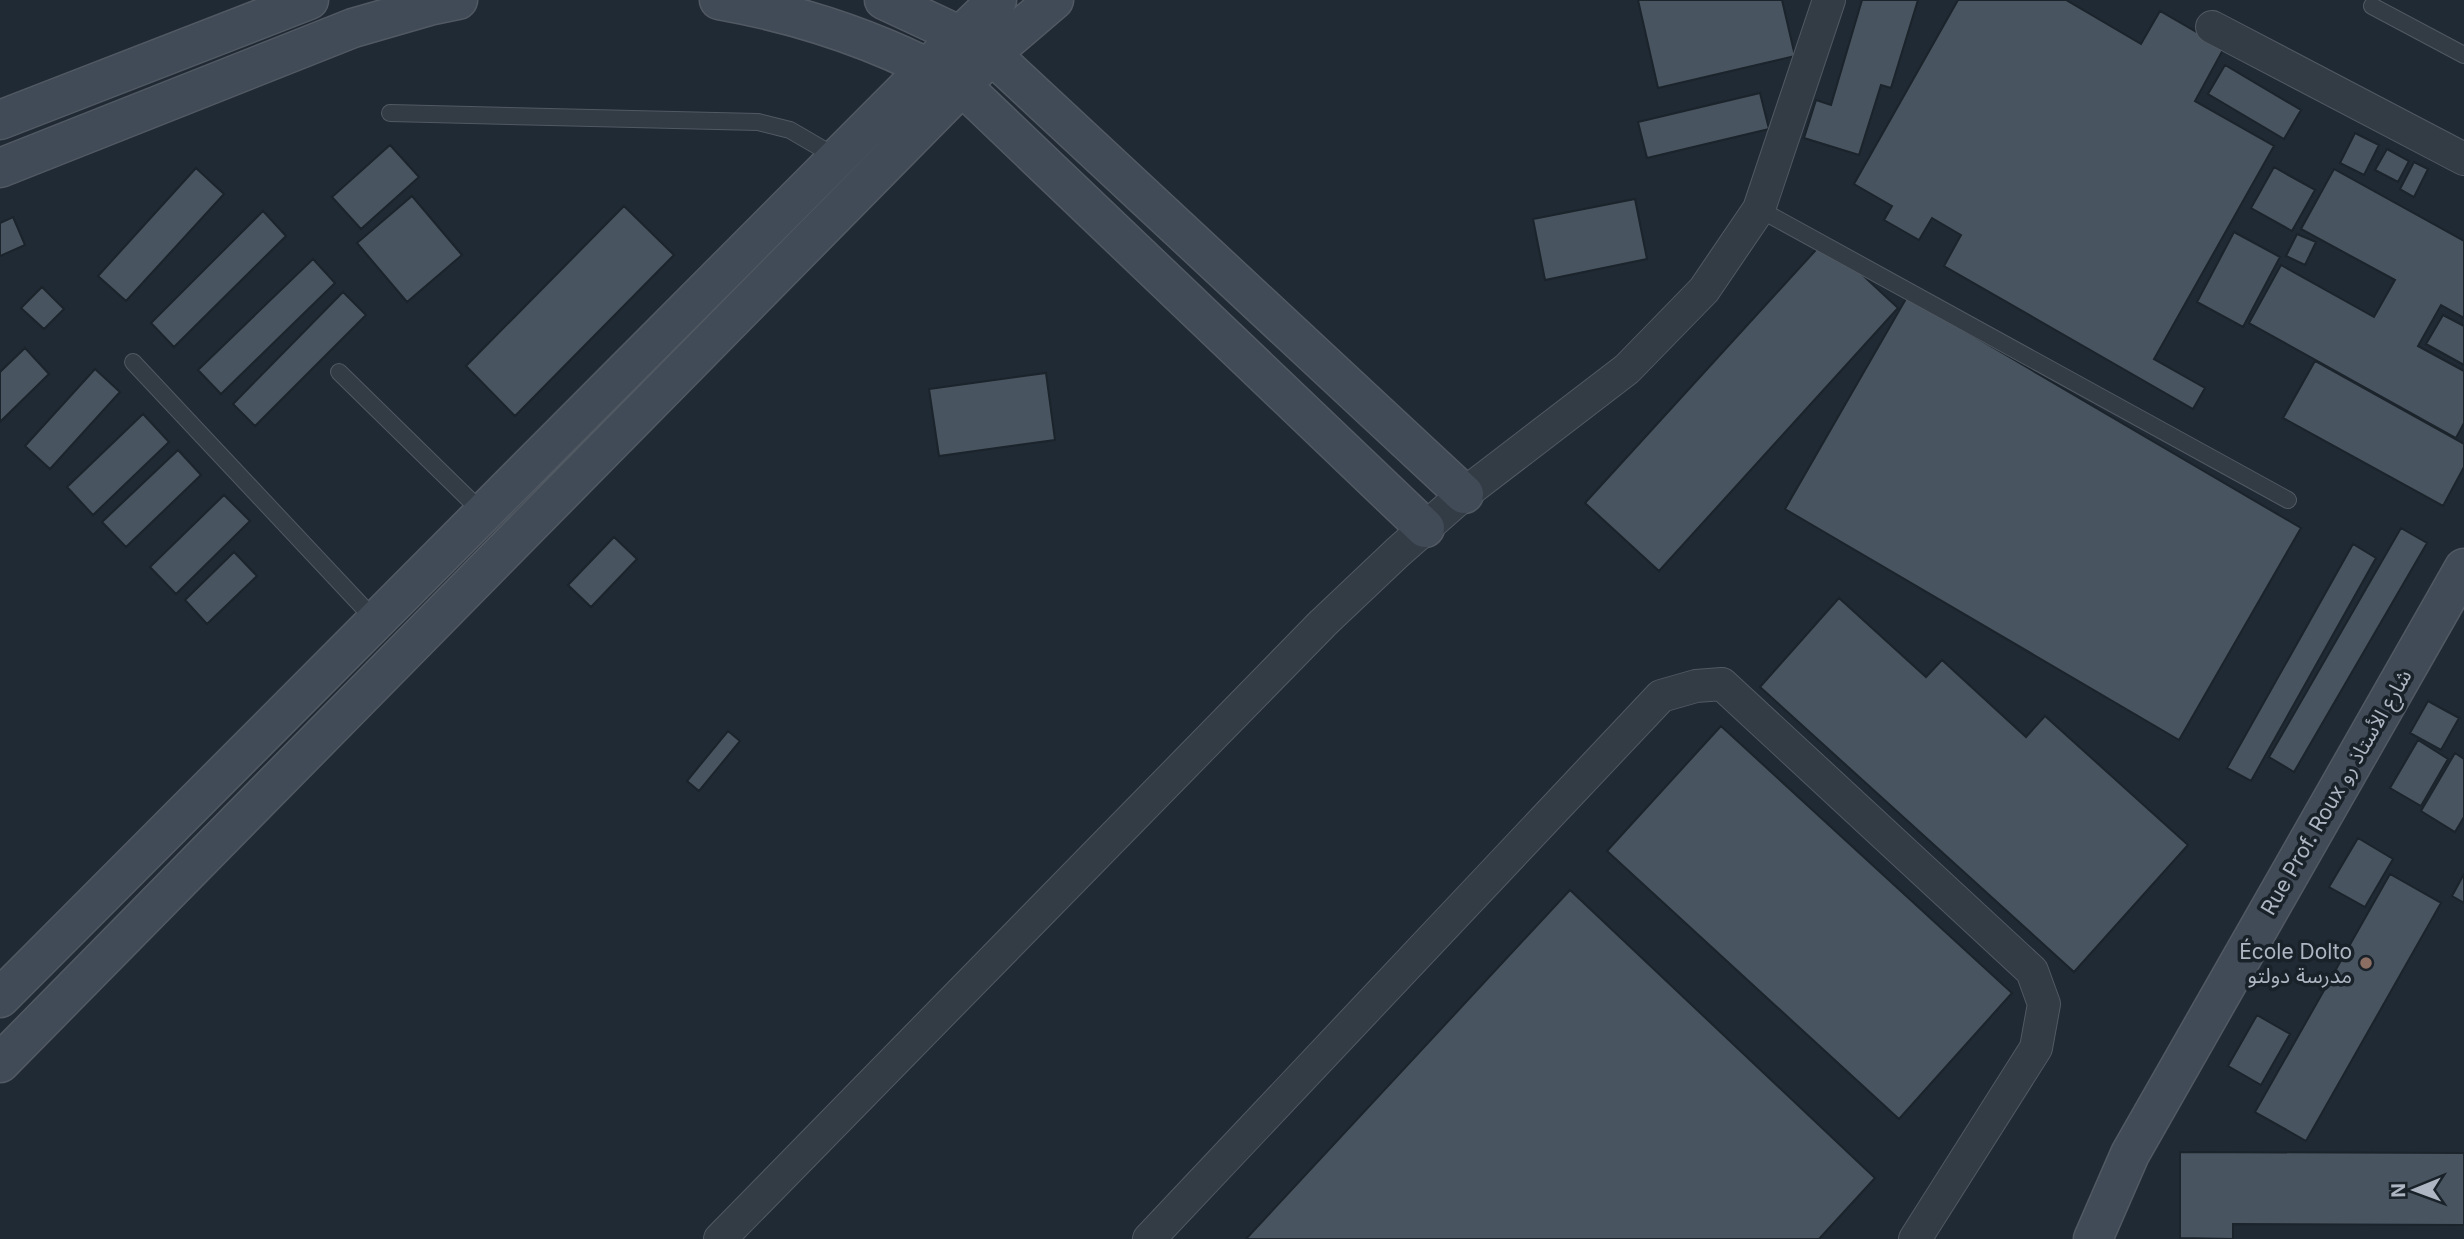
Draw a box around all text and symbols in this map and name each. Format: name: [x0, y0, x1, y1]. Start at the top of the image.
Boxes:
street label: Rue Prof. Roux شارع الأستاذ رو: [2255, 665, 2419, 921]
place label: École Dolto مدرسة دولتو: [2239, 938, 2352, 988]
marker: École Dolto مدرسة دولتو: [2358, 955, 2374, 971]
north arrow: [2380, 1155, 2450, 1225]
text: N: [2387, 1183, 2410, 1198]

